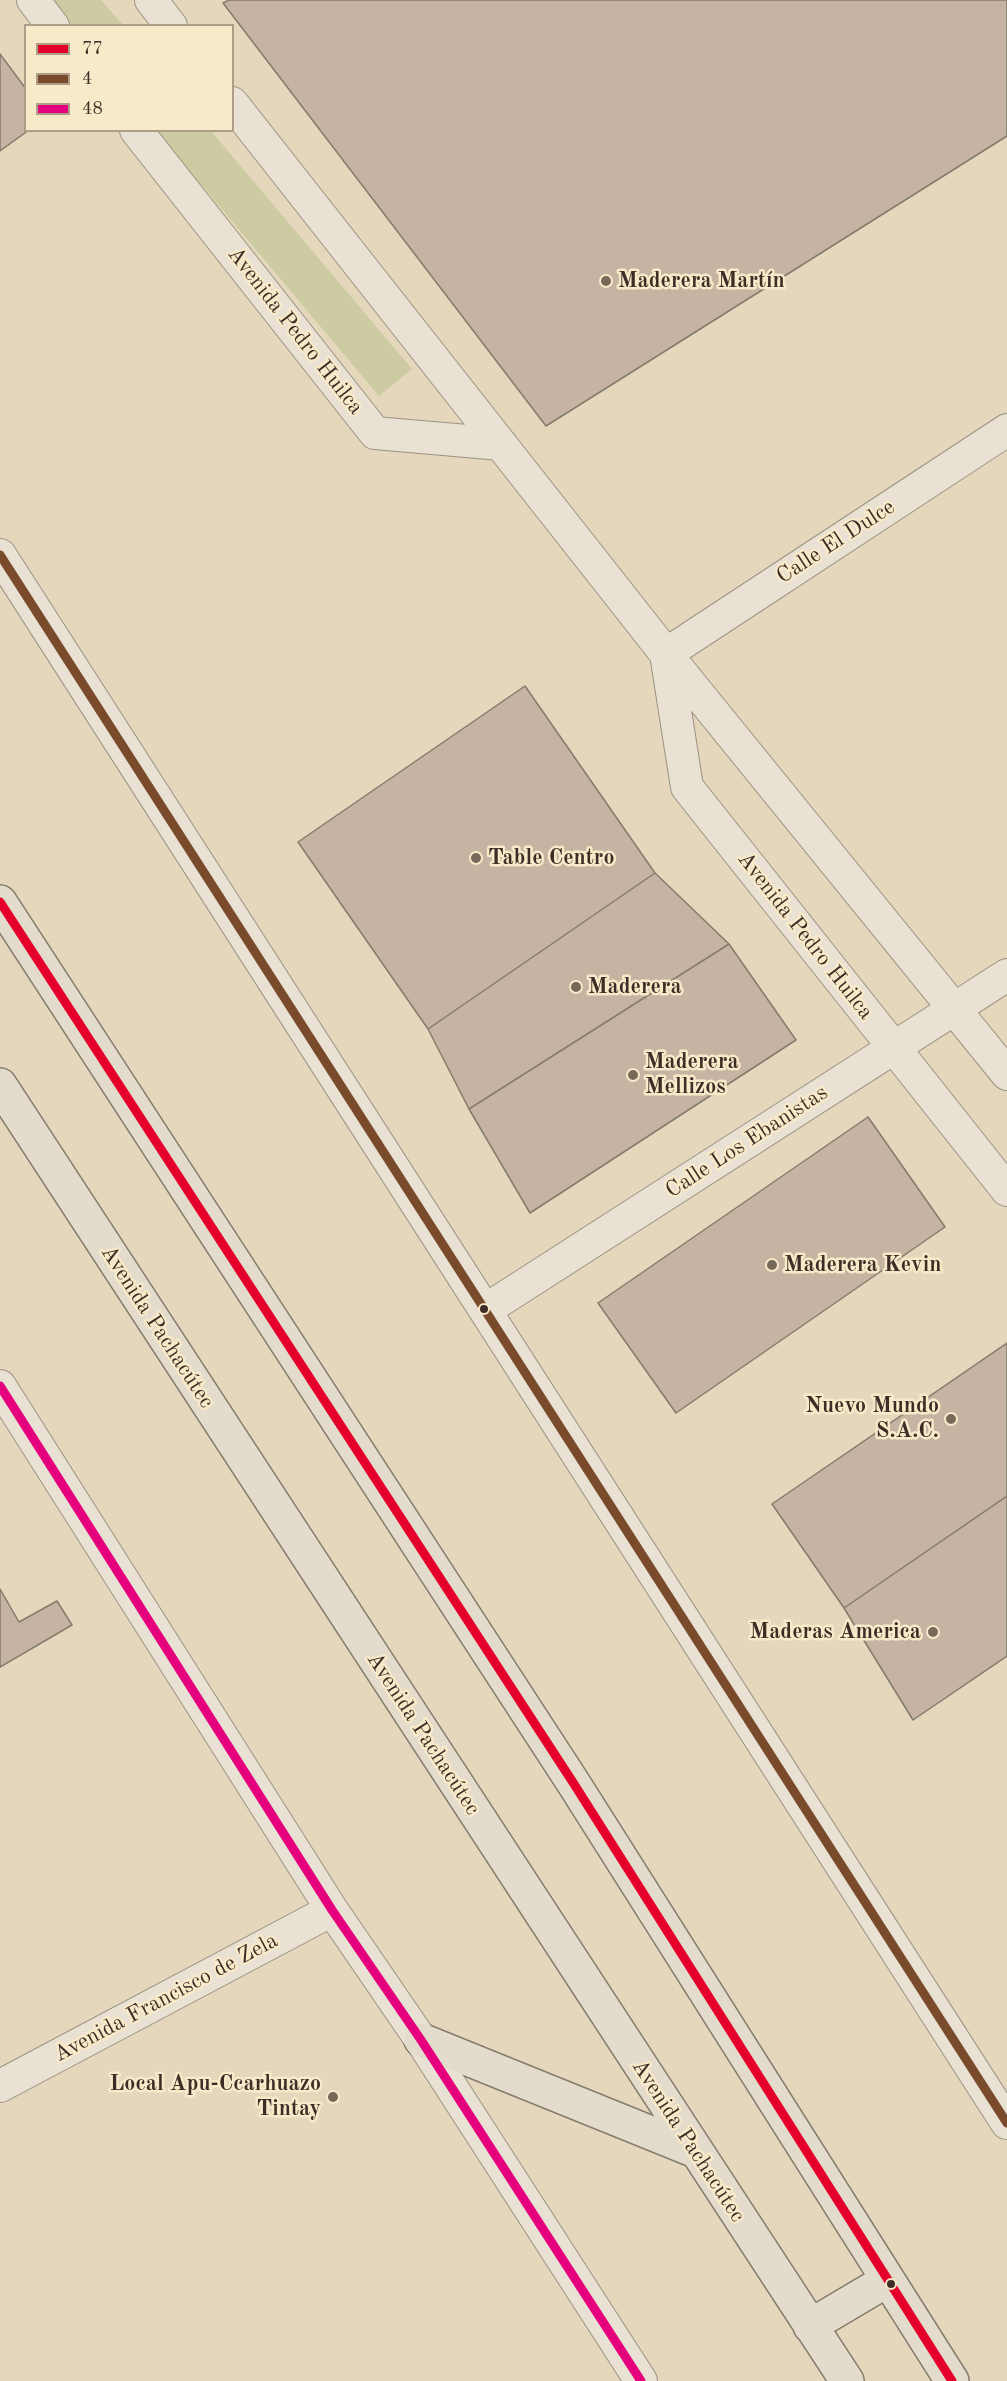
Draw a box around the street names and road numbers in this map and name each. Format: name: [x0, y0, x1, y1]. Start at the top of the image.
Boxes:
street label: Avenida Pedro Huilca: [221, 242, 369, 420]
street label: Calle El Dulce: [772, 494, 900, 590]
street label: Avenida Pedro Huilca: [731, 847, 879, 1025]
street label: Calle Los Ebanistas: [661, 1080, 833, 1204]
street label: Avenida Pachacútec: [95, 1241, 219, 1413]
street label: Avenida Pachacútec: [361, 1648, 485, 1820]
street label: Avenida Francisco de Zela: [49, 1928, 283, 2068]
street label: Avenida Pachacútec: [626, 2055, 750, 2227]

